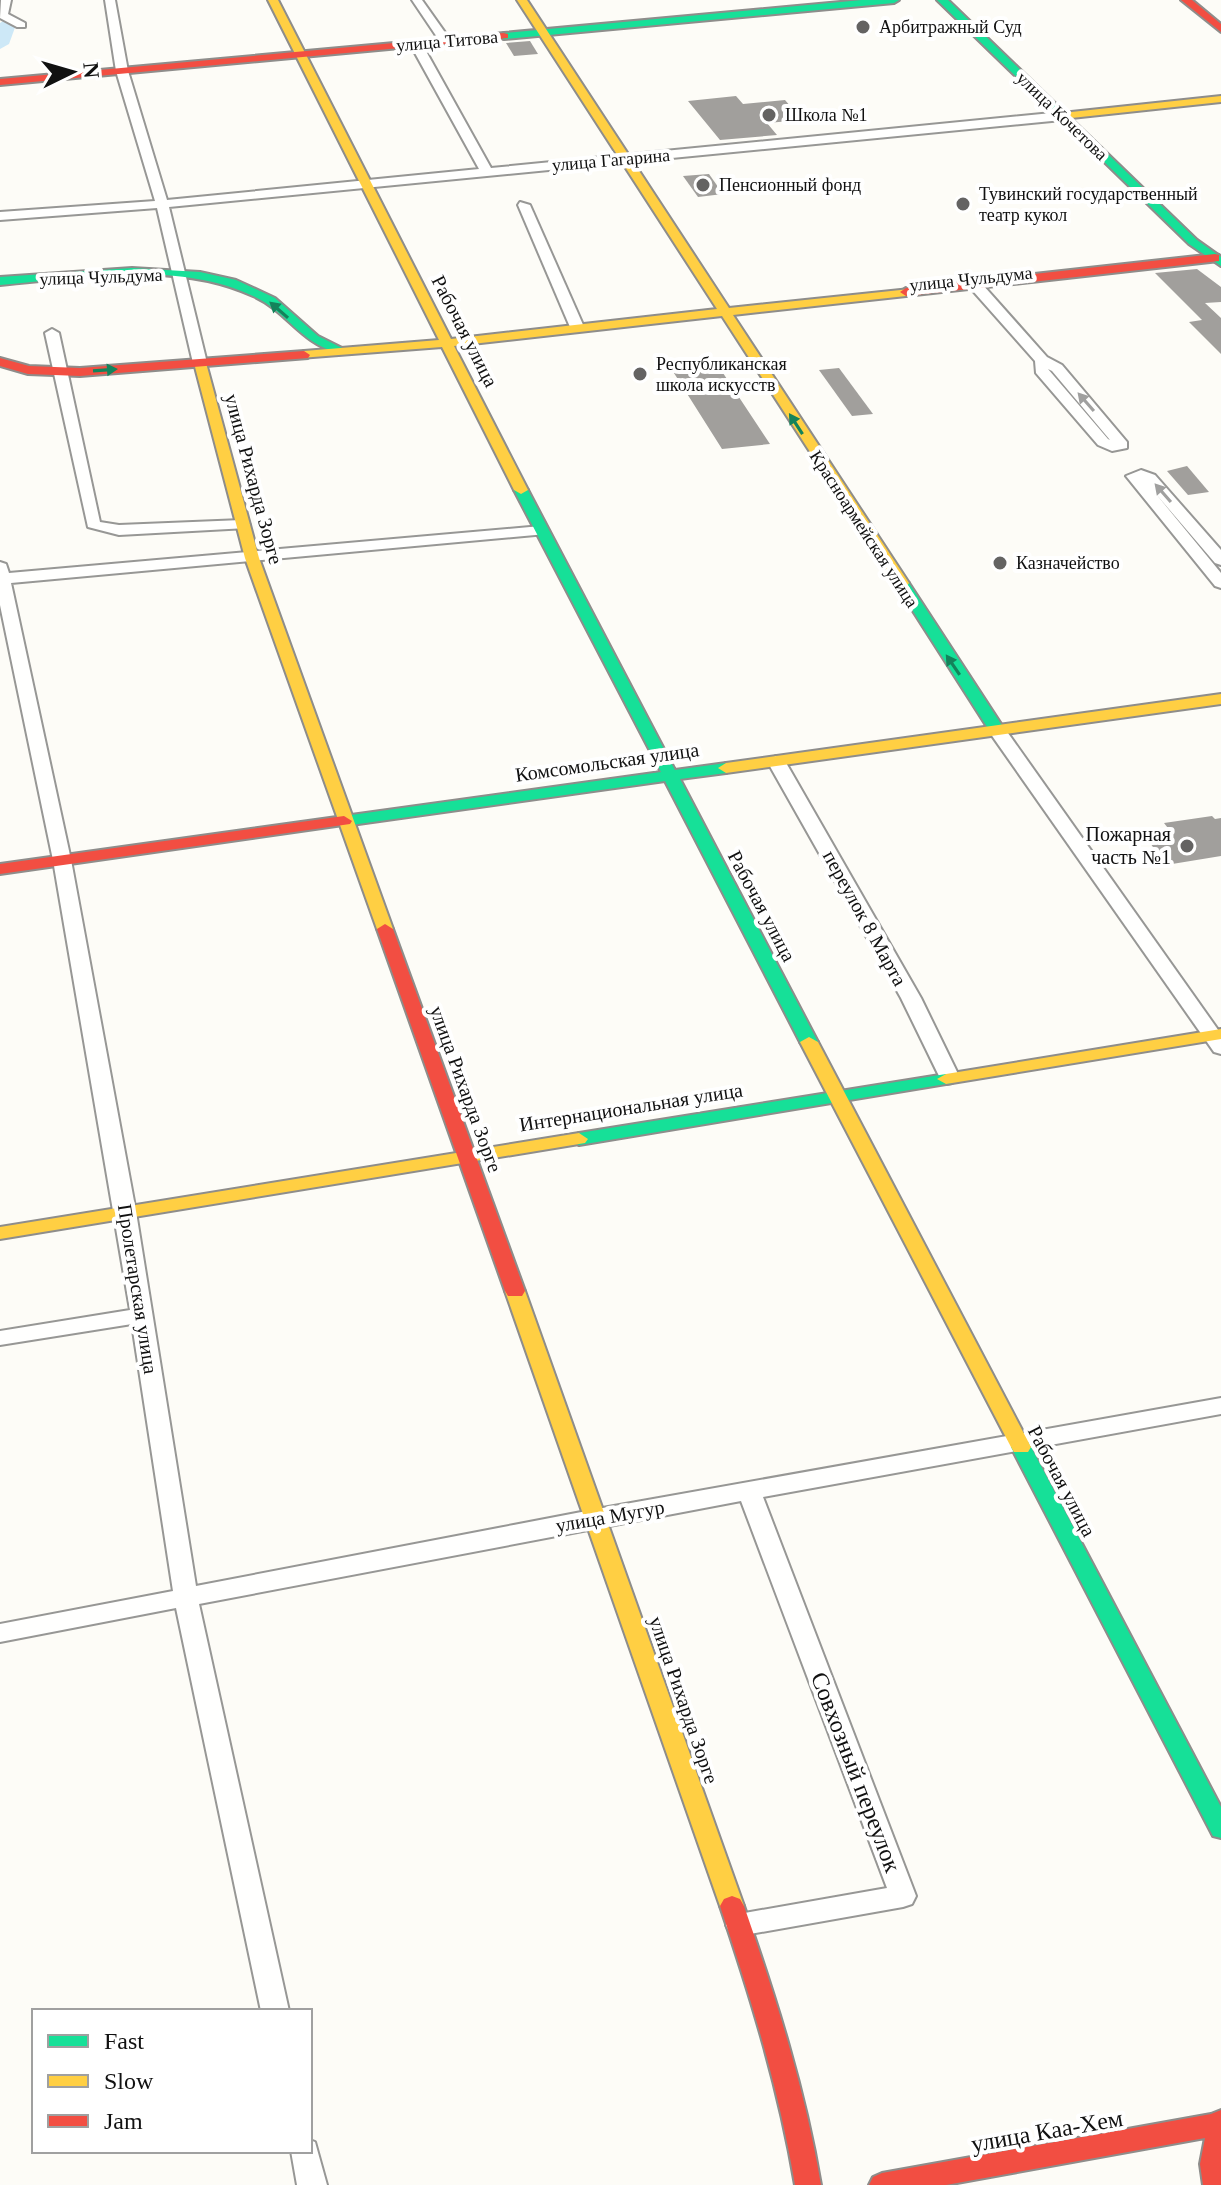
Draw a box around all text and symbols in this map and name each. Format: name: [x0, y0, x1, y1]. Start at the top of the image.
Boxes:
place label: Арбитражный Суд: [879, 17, 1022, 37]
marker: Арбитражный Суд: [854, 18, 872, 36]
street label: улица Титова: [395, 27, 499, 55]
north arrow: [32, 32, 112, 112]
text: N: [78, 61, 105, 79]
street label: улица Кочетова: [1012, 68, 1112, 164]
place label: Школа №1: [785, 105, 867, 125]
marker: Школа №1: [760, 106, 778, 124]
street label: улица Гагарина: [551, 145, 671, 175]
place label: Пенсионный фонд: [719, 175, 861, 195]
marker: Пенсионный фонд: [694, 176, 712, 194]
place label: Тувинский государственный театр кукол: [979, 184, 1198, 225]
marker: Тувинский государственный театр кукол: [954, 195, 972, 213]
street label: улица Чульдума: [909, 263, 1033, 295]
street label: улица Чульдума: [39, 265, 163, 289]
street label: Рабочая улица: [427, 272, 503, 391]
one-way arrow: [270, 302, 290, 319]
place label: Республиканская школа искусств: [656, 354, 787, 395]
one-way arrow: [93, 363, 118, 376]
marker: Республиканская школа искусств: [631, 365, 649, 383]
street label: улица Рихарда Зорге: [220, 391, 287, 567]
one-way arrow: [1078, 392, 1096, 411]
one-way arrow: [789, 413, 804, 434]
street label: Красноармейская улица: [806, 447, 922, 611]
one-way arrow: [1155, 483, 1172, 503]
place label: Казначейство: [1016, 553, 1120, 573]
marker: Казначейство: [991, 554, 1009, 572]
one-way arrow: [946, 655, 961, 676]
street label: Комсомольская улица: [514, 738, 701, 787]
place label: Пожарная часть №1: [1086, 823, 1171, 868]
marker: Пожарная часть №1: [1178, 837, 1196, 855]
street label: Рабочая улица: [723, 847, 800, 966]
street label: переулок 8 Марта: [818, 847, 911, 990]
street label: улица Рихарда Зорге: [425, 1003, 506, 1176]
street label: Интернациональная улица: [518, 1078, 744, 1137]
street label: Пролетарская улица: [113, 1203, 162, 1376]
street label: Рабочая улица: [1023, 1422, 1100, 1541]
street label: улица Мугур: [554, 1496, 666, 1537]
street label: улица Рихарда Зорге: [644, 1613, 723, 1787]
street label: Совхозный переулок: [806, 1668, 906, 1876]
legend: [32, 2009, 312, 2153]
text: Fast: [104, 2028, 144, 2054]
text: Slow: [104, 2068, 154, 2094]
street label: улица Каа-Хем: [969, 2105, 1125, 2157]
text: Jam: [104, 2108, 143, 2134]

